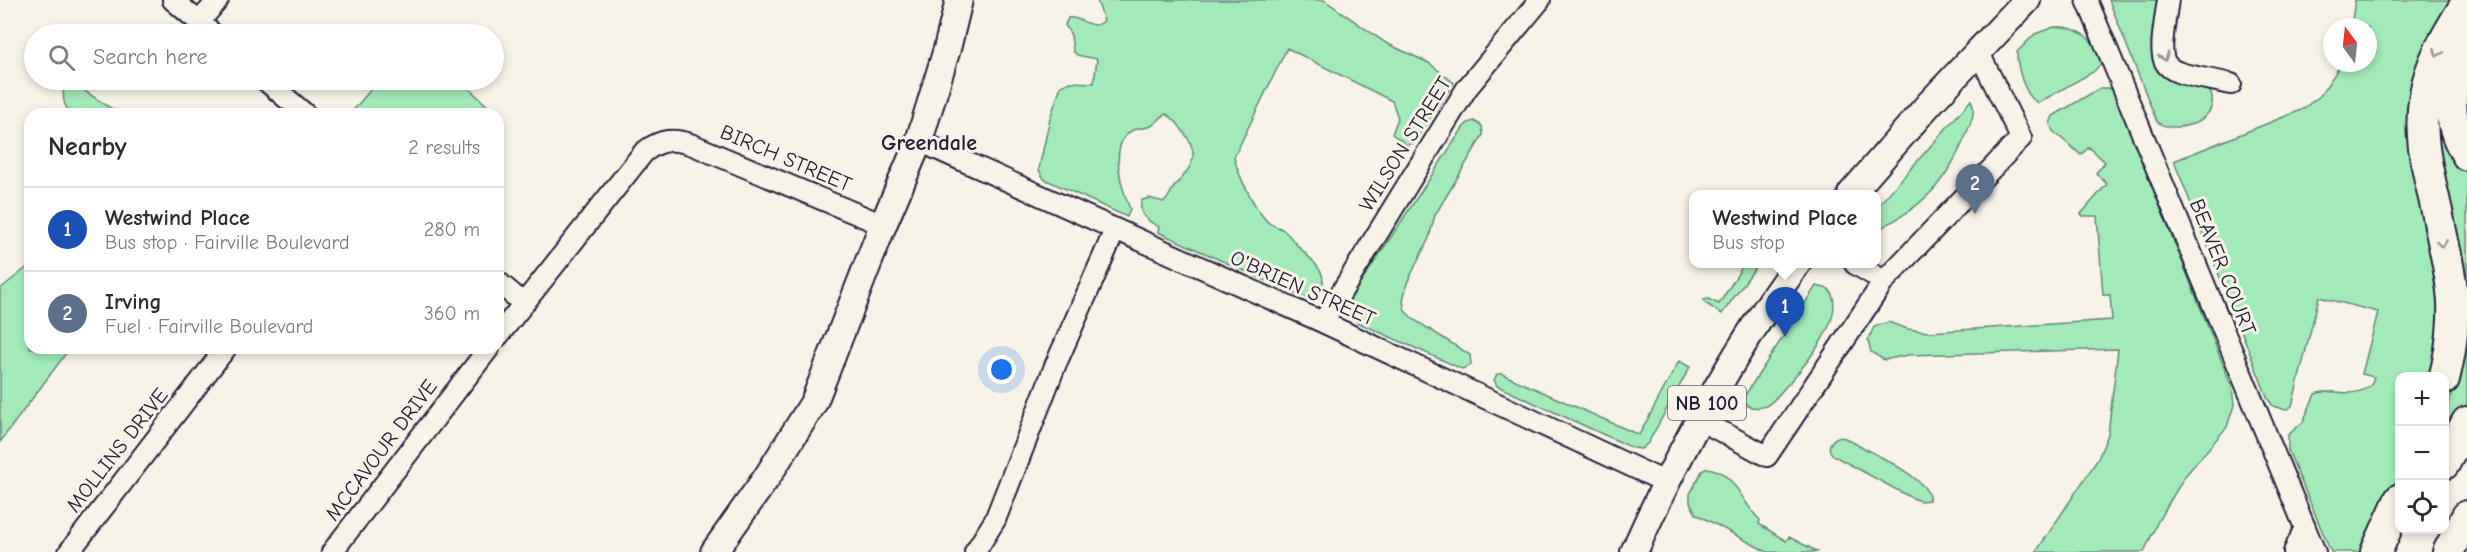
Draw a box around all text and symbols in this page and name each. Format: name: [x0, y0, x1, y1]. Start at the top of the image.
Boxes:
north arrow: [2323, 18, 2377, 72]
search box: [24, 24, 504, 90]
icon: search: [45, 41, 78, 74]
text: Search here: [93, 44, 208, 70]
one-way arrow: [2433, 47, 2445, 58]
one-way arrow: [2157, 51, 2169, 62]
street label: WILSON STREET: [1354, 72, 1456, 216]
street label: BIRCH STREET: [717, 120, 855, 196]
district label: Greendale: [881, 130, 977, 156]
text: Nearby: [48, 132, 127, 162]
text: 2 results: [408, 136, 480, 159]
pin: 2: [1956, 164, 1994, 214]
popup: [1689, 190, 1881, 268]
street label: BEAVER COURT: [2185, 195, 2261, 339]
text: Westwind Place: [105, 205, 250, 231]
text: Westwind Place: [1713, 205, 1857, 231]
text: 1: [64, 218, 71, 241]
text: 280 m: [424, 218, 480, 241]
text: Bus stop · Fairville Boulevard: [105, 231, 350, 254]
text: Bus stop: [1713, 231, 1785, 254]
one-way arrow: [2436, 239, 2448, 248]
street label: O'BRIEN STREET: [1227, 245, 1379, 331]
pin: 1: [1766, 288, 1804, 337]
text: Irving: [105, 289, 161, 315]
text: 2: [63, 302, 72, 325]
text: 360 m: [424, 302, 480, 325]
text: Fuel · Fairville Boulevard: [105, 315, 313, 338]
your location: [987, 355, 1016, 384]
map controls: [2395, 372, 2449, 534]
button: +: [2395, 372, 2449, 426]
street label: MCCAVOUR DRIVE: [320, 375, 442, 525]
street label: MOLLINS DRIVE: [61, 383, 173, 517]
road number: NB 100: [1668, 386, 1746, 420]
button: −: [2395, 426, 2449, 480]
button: locate: [2395, 480, 2449, 534]

